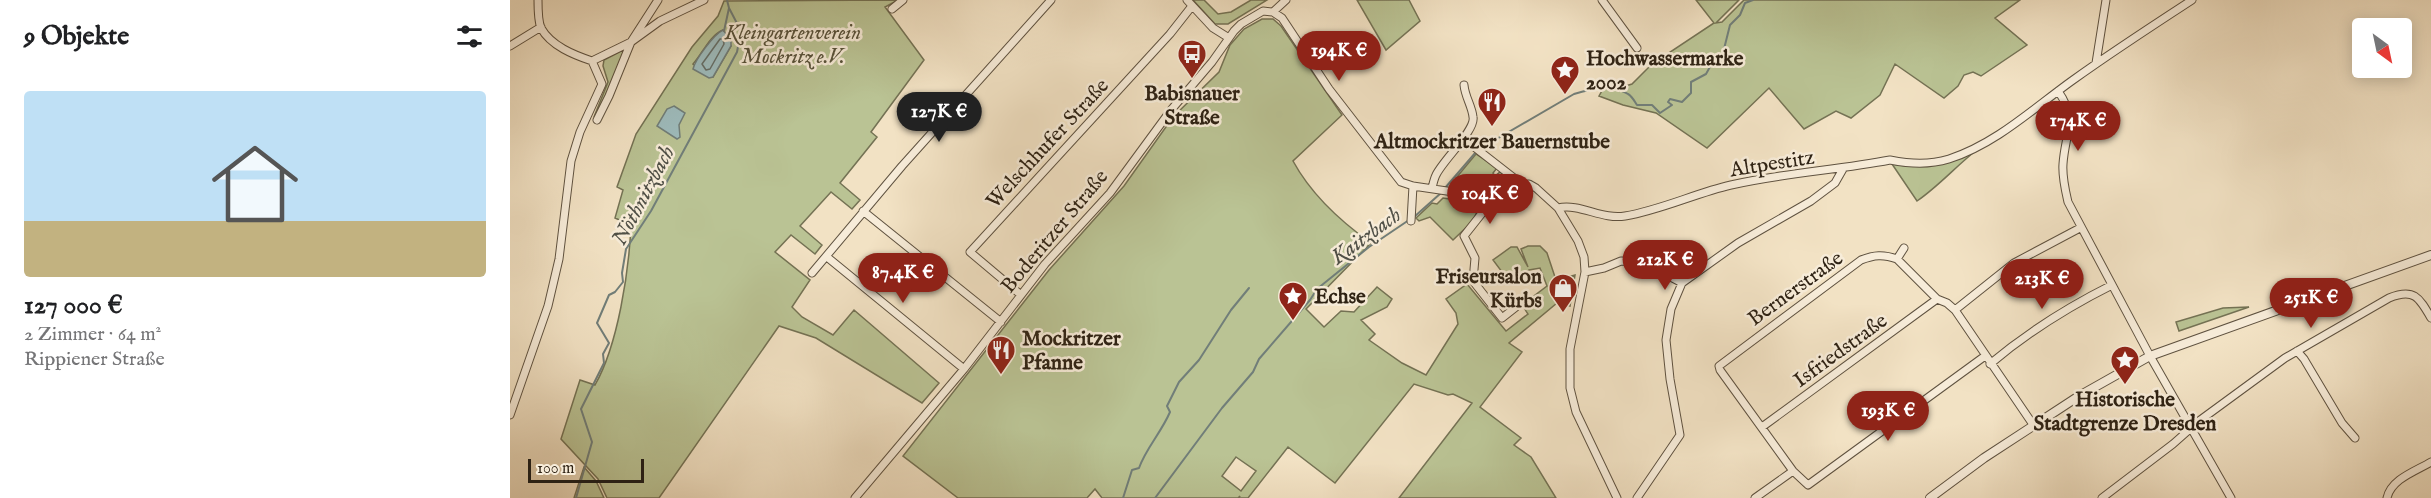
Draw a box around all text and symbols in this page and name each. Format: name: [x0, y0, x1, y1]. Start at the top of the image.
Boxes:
north arrow: [2352, 18, 2412, 78]
map controls: [2352, 18, 2412, 78]
text: 9 Objekte: [24, 20, 129, 53]
icon: filters: [453, 20, 486, 53]
park label: Kleingartenverein Mockritz e.V.: [724, 20, 861, 71]
pin: 194K €: [1290, 31, 1388, 82]
bus stop icon: Babisnauer Straße: [1176, 38, 1208, 80]
text: 194K €: [1311, 38, 1367, 63]
place label: Hochwassermarke 2002: [1586, 46, 1744, 97]
place icon: Hochwassermarke 2002: [1549, 54, 1581, 96]
street label: Welschhufer Straße: [981, 73, 1116, 215]
place label: Babisnauer Straße: [1144, 81, 1240, 132]
restaurant icon: Altmockritzer Bauernstube: [1476, 86, 1508, 128]
pin: 127K €: [890, 92, 988, 143]
text: 127K €: [911, 99, 967, 124]
pin: 174K €: [2029, 101, 2127, 152]
text: 174K €: [2049, 108, 2107, 133]
place label: Altmockritzer Bauernstube: [1373, 129, 1610, 156]
icon: home: [201, 130, 309, 238]
water label: Nöthnitzbach: [606, 141, 682, 251]
street label: Altpestitz: [1727, 144, 1817, 185]
street label: Boderitzer Straße: [995, 164, 1115, 299]
pin: 104K €: [1441, 174, 1539, 225]
text: 104K €: [1461, 181, 1519, 206]
water label: Kaitzbach: [1325, 202, 1407, 272]
pin: 212K €: [1616, 240, 1714, 291]
street label: Bernerstraße: [1743, 245, 1849, 333]
text: 212K €: [1637, 247, 1693, 272]
pin: 87.4K €: [848, 253, 958, 304]
pin: 213K €: [1993, 259, 2091, 310]
text: 87.4K €: [872, 260, 934, 285]
place label: Friseursalon Kürbs: [1435, 264, 1542, 315]
text: 213K €: [2015, 266, 2069, 291]
shop icon: Friseursalon Kürbs: [1547, 272, 1579, 314]
pin: 251K €: [2262, 278, 2360, 329]
place icon: Echse: [1277, 280, 1309, 322]
place label: Echse: [1314, 284, 1366, 311]
text: 251K €: [2284, 285, 2338, 310]
text: 127 000 €: [24, 289, 123, 322]
street label: Isfriedstraße: [1788, 308, 1894, 394]
text: 2 Zimmer · 64 m²: [24, 322, 161, 347]
place label: Mockritzer Pfanne: [1022, 326, 1121, 377]
restaurant icon: Mockritzer Pfanne: [985, 334, 1017, 376]
place icon: Historische Stadtgrenze Dresden: [2109, 344, 2141, 386]
text: Rippiener Straße: [24, 347, 165, 372]
place label: Historische Stadtgrenze Dresden: [2034, 387, 2216, 438]
pin: 193K €: [1839, 391, 1937, 442]
text: 193K €: [1861, 398, 1915, 423]
scale bar: [528, 456, 644, 484]
text: 100 m: [537, 459, 574, 479]

